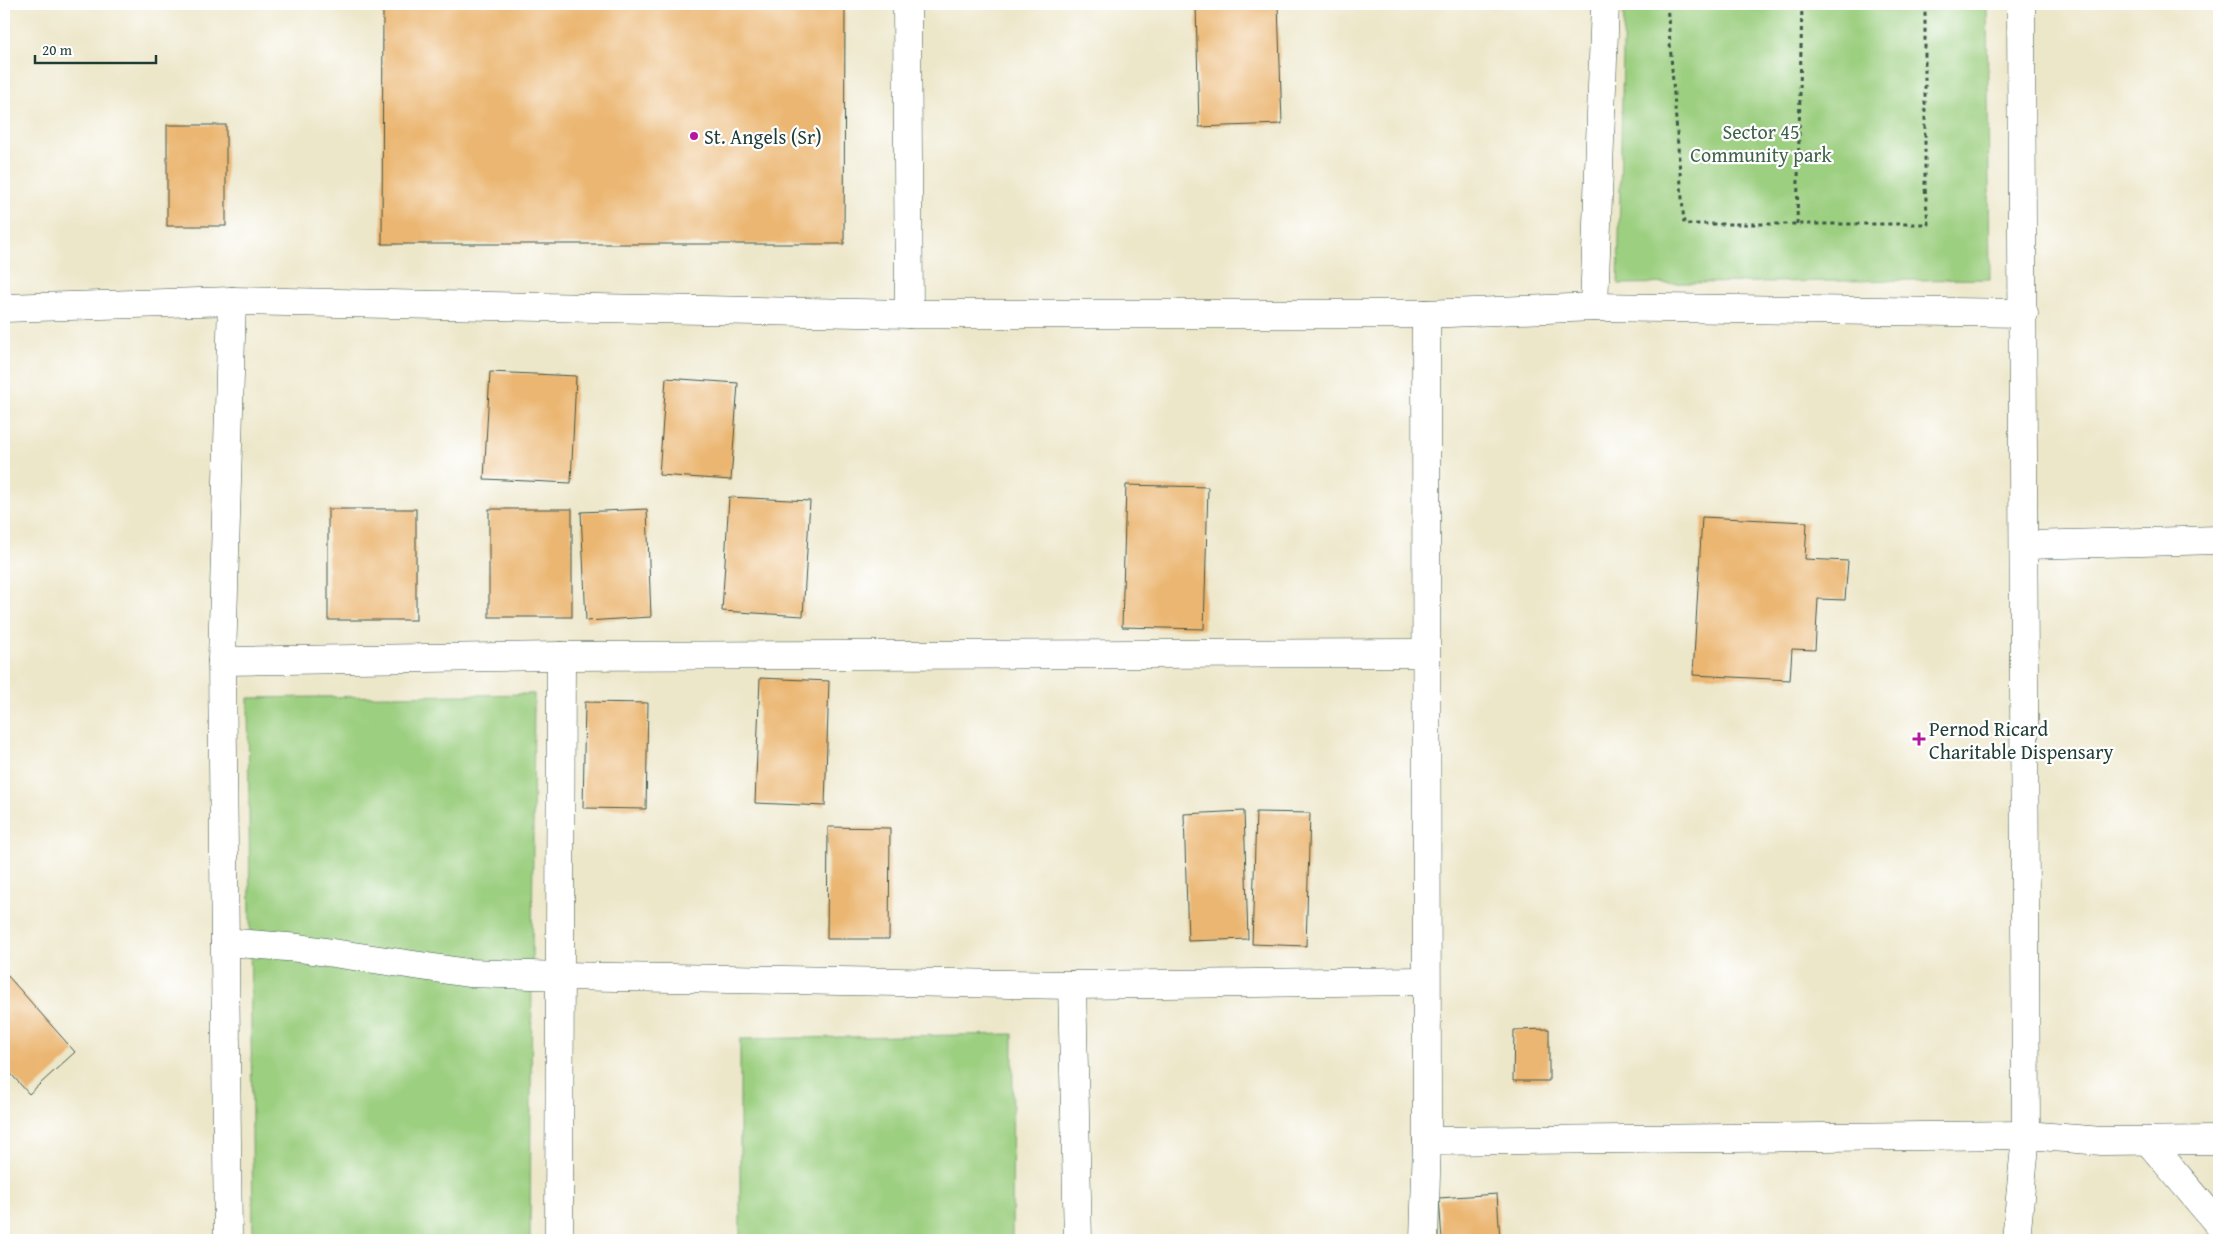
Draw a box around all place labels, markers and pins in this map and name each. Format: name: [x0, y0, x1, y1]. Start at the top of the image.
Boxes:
place label: St. Angels (Sr): [704, 122, 822, 151]
marker: St. Angels (Sr): [688, 130, 700, 142]
place label: Pernod Ricard Charitable Dispensary: [1929, 714, 2113, 766]
marker: Pernod Ricard Charitable Dispensary: [1913, 733, 1925, 745]

